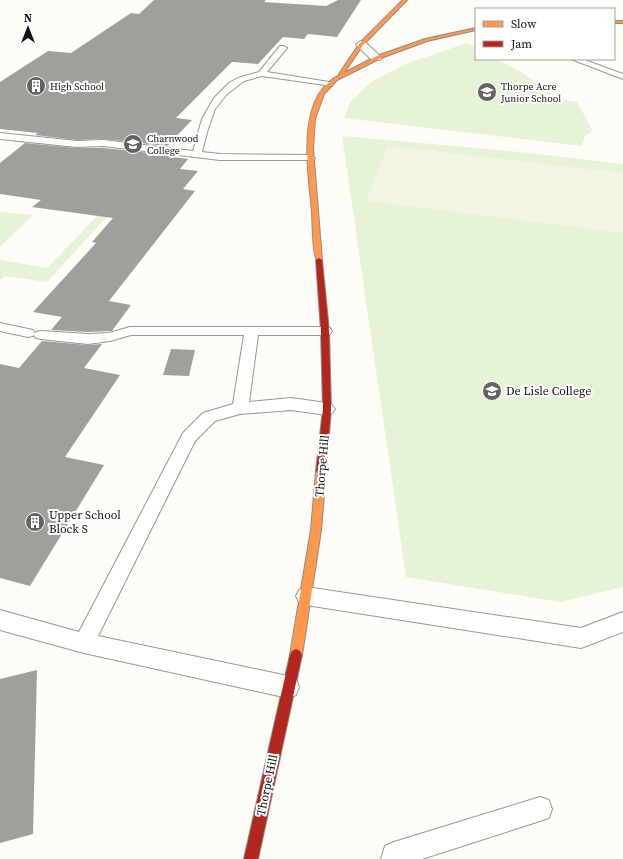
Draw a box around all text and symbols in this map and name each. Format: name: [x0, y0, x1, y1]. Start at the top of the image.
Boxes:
north arrow: [8, 8, 48, 48]
legend: [475, 8, 615, 60]
text: N: [24, 11, 32, 26]
text: Slow: [511, 16, 537, 32]
text: Jam: [510, 36, 532, 52]
building icon: High School: [25, 75, 47, 97]
place label: High School: [50, 80, 104, 93]
place label: Thorpe Acre Junior School: [500, 80, 561, 105]
school or university icon: Thorpe Acre Junior School: [476, 81, 498, 103]
place label: Charnwood College: [147, 132, 199, 157]
school or university icon: Charnwood College: [122, 133, 144, 155]
school or university icon: De Lisle College: [481, 380, 503, 402]
place label: De Lisle College: [506, 383, 591, 399]
street label: Thorpe Hill: [311, 434, 333, 498]
place label: Upper School Block S: [49, 507, 121, 537]
building icon: Upper School Block S: [24, 511, 46, 533]
street label: Thorpe Hill: [253, 752, 281, 817]

